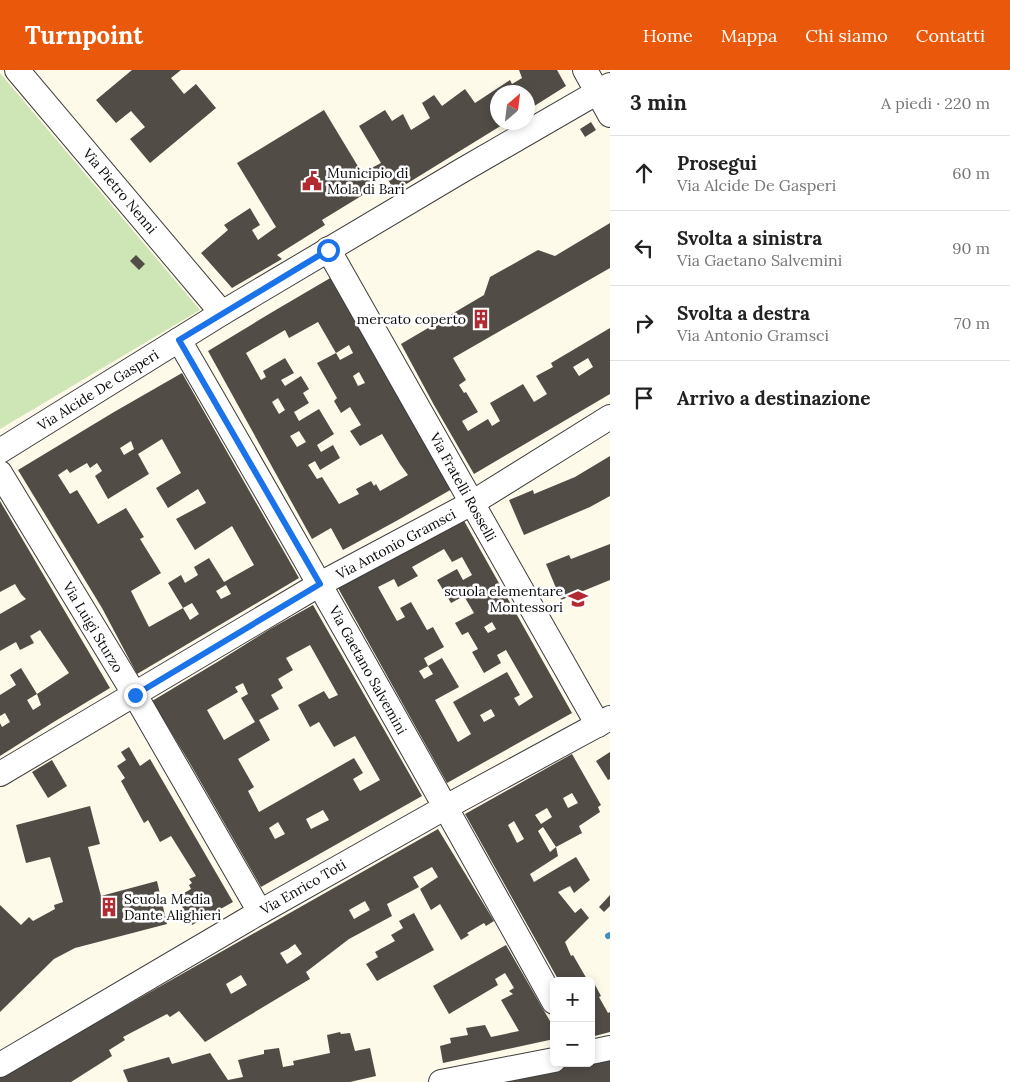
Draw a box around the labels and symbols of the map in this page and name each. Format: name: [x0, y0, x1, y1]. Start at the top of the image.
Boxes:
north arrow: [490, 85, 535, 130]
street label: Via Pietro Nenni: [78, 144, 161, 237]
place label: Municipio di Mola di Bari: [327, 164, 409, 198]
public building icon: Municipio di Mola di Bari: [301, 170, 323, 192]
route start: [317, 239, 340, 262]
building icon: mercato coperto: [470, 308, 492, 330]
place label: mercato coperto: [357, 310, 466, 328]
street label: Via Alcide De Gasperi: [33, 345, 162, 435]
street label: Via Fratelli Rosselli: [425, 429, 500, 545]
street label: Via Antonio Gramsci: [332, 505, 459, 584]
street label: Via Luigi Sturzo: [58, 577, 127, 676]
place label: scuola elementare Montessori: [444, 582, 563, 616]
school or university icon: scuola elementare Montessori: [567, 588, 589, 610]
street label: Via Gaetano Salvemini: [325, 602, 411, 738]
route end: [124, 684, 147, 707]
street label: Via Enrico Toti: [256, 855, 349, 919]
place label: Scuola Media Dante Alighieri: [124, 890, 221, 924]
building icon: Scuola Media Dante Alighieri: [98, 896, 120, 918]

